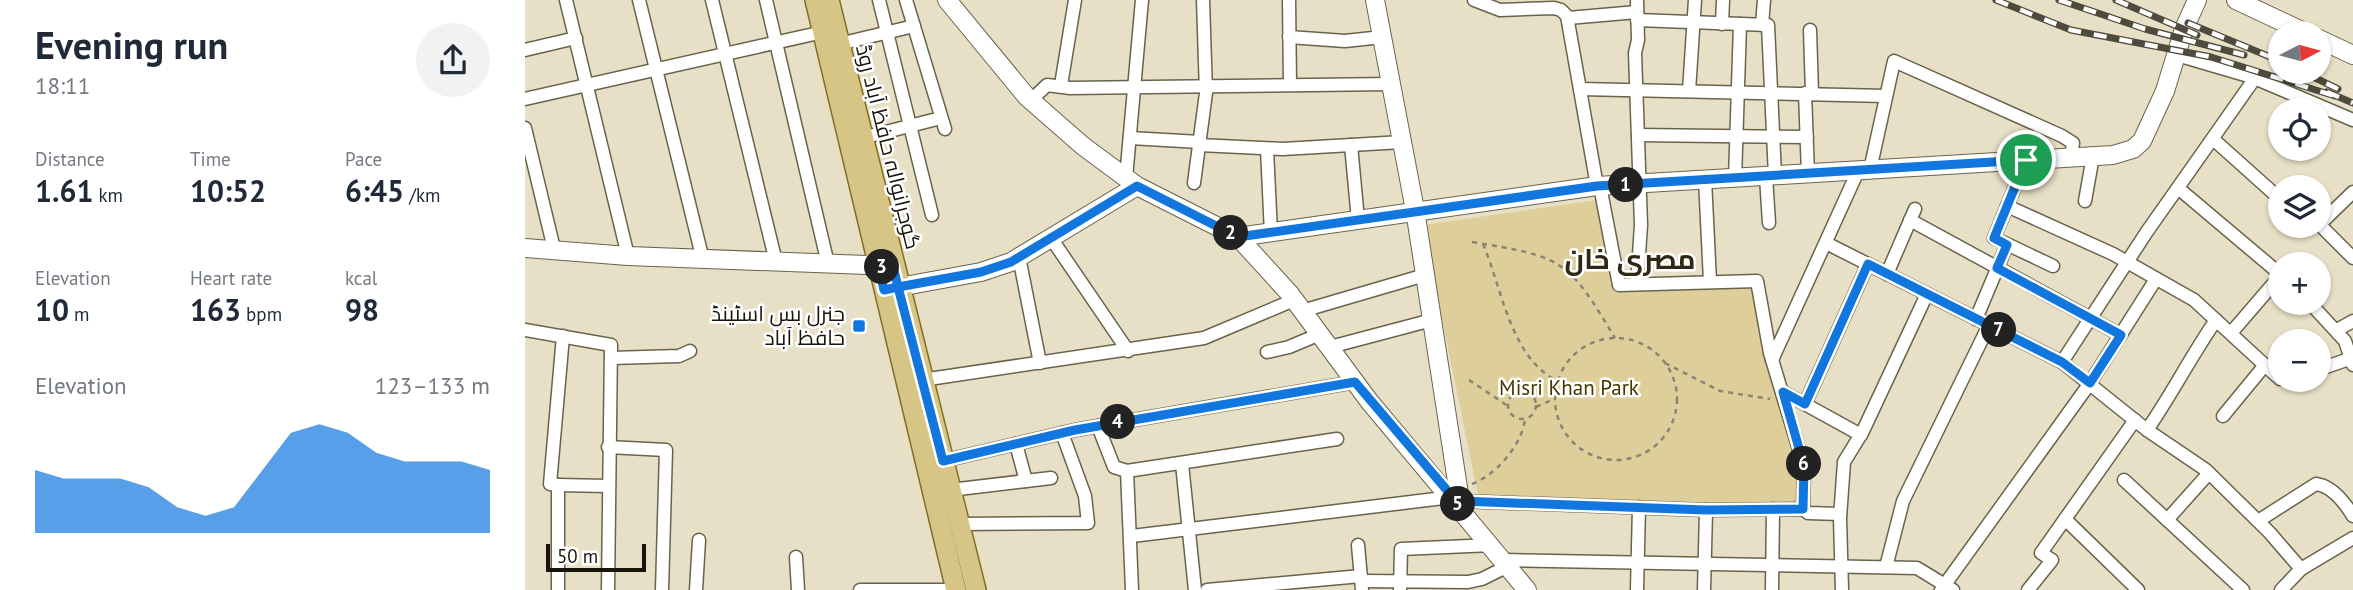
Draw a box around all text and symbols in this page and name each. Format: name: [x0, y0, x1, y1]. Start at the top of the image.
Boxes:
text: Evening run: [35, 20, 228, 69]
north arrow: [2268, 21, 2331, 84]
map controls: [2268, 21, 2331, 392]
button: share: [416, 23, 490, 97]
street label: گوجرانوالہ حافظ آباد روڈ: [850, 42, 927, 252]
text: 18:11: [35, 71, 90, 100]
button: locate: [2268, 98, 2331, 161]
pin: [1996, 130, 2056, 190]
icon: arrive: [2007, 141, 2045, 179]
text: Distance: [35, 147, 105, 171]
text: Time: [190, 147, 231, 171]
text: Pace: [345, 147, 382, 171]
pin: 1: [1609, 168, 1643, 202]
text: 1.61: [35, 171, 93, 210]
text: 10:52: [190, 171, 266, 210]
text: 6:45: [345, 171, 404, 210]
text: 1: [1620, 172, 1631, 196]
button: layers: [2268, 175, 2331, 238]
text: km: [93, 183, 123, 207]
text: /km: [404, 183, 440, 207]
pin: 2: [1213, 216, 1249, 250]
text: 2: [1225, 220, 1236, 244]
district label: مصری خان: [1565, 240, 1695, 277]
pin: 3: [865, 250, 899, 284]
button: +: [2268, 252, 2331, 315]
text: 3: [876, 254, 887, 278]
text: Elevation: [35, 266, 111, 290]
text: Heart rate: [190, 266, 272, 290]
text: kcal: [345, 266, 377, 290]
text: 10: [35, 290, 69, 329]
text: 163: [190, 290, 241, 329]
text: 98: [345, 290, 379, 329]
place label: جنرل بس اسٹینڈ حافظ آباد: [711, 300, 845, 351]
text: m: [69, 302, 90, 326]
text: bpm: [241, 302, 282, 326]
pin: 7: [1981, 312, 2017, 348]
text: 7: [1993, 317, 2004, 341]
marker: جنرل بس اسٹینڈ حافظ آباد: [851, 318, 867, 334]
button: −: [2268, 329, 2331, 392]
text: Elevation: [35, 371, 127, 400]
text: 123–133 m: [375, 371, 490, 400]
park label: Misri Khan Park: [1499, 374, 1639, 401]
pin: 4: [1101, 404, 1135, 440]
text: 4: [1112, 409, 1123, 433]
pin: 6: [1787, 447, 1821, 482]
text: 6: [1798, 451, 1809, 475]
pin: 5: [1441, 486, 1475, 522]
text: 5: [1452, 491, 1463, 515]
scale bar: [546, 541, 646, 573]
text: 50 m: [557, 544, 598, 568]

